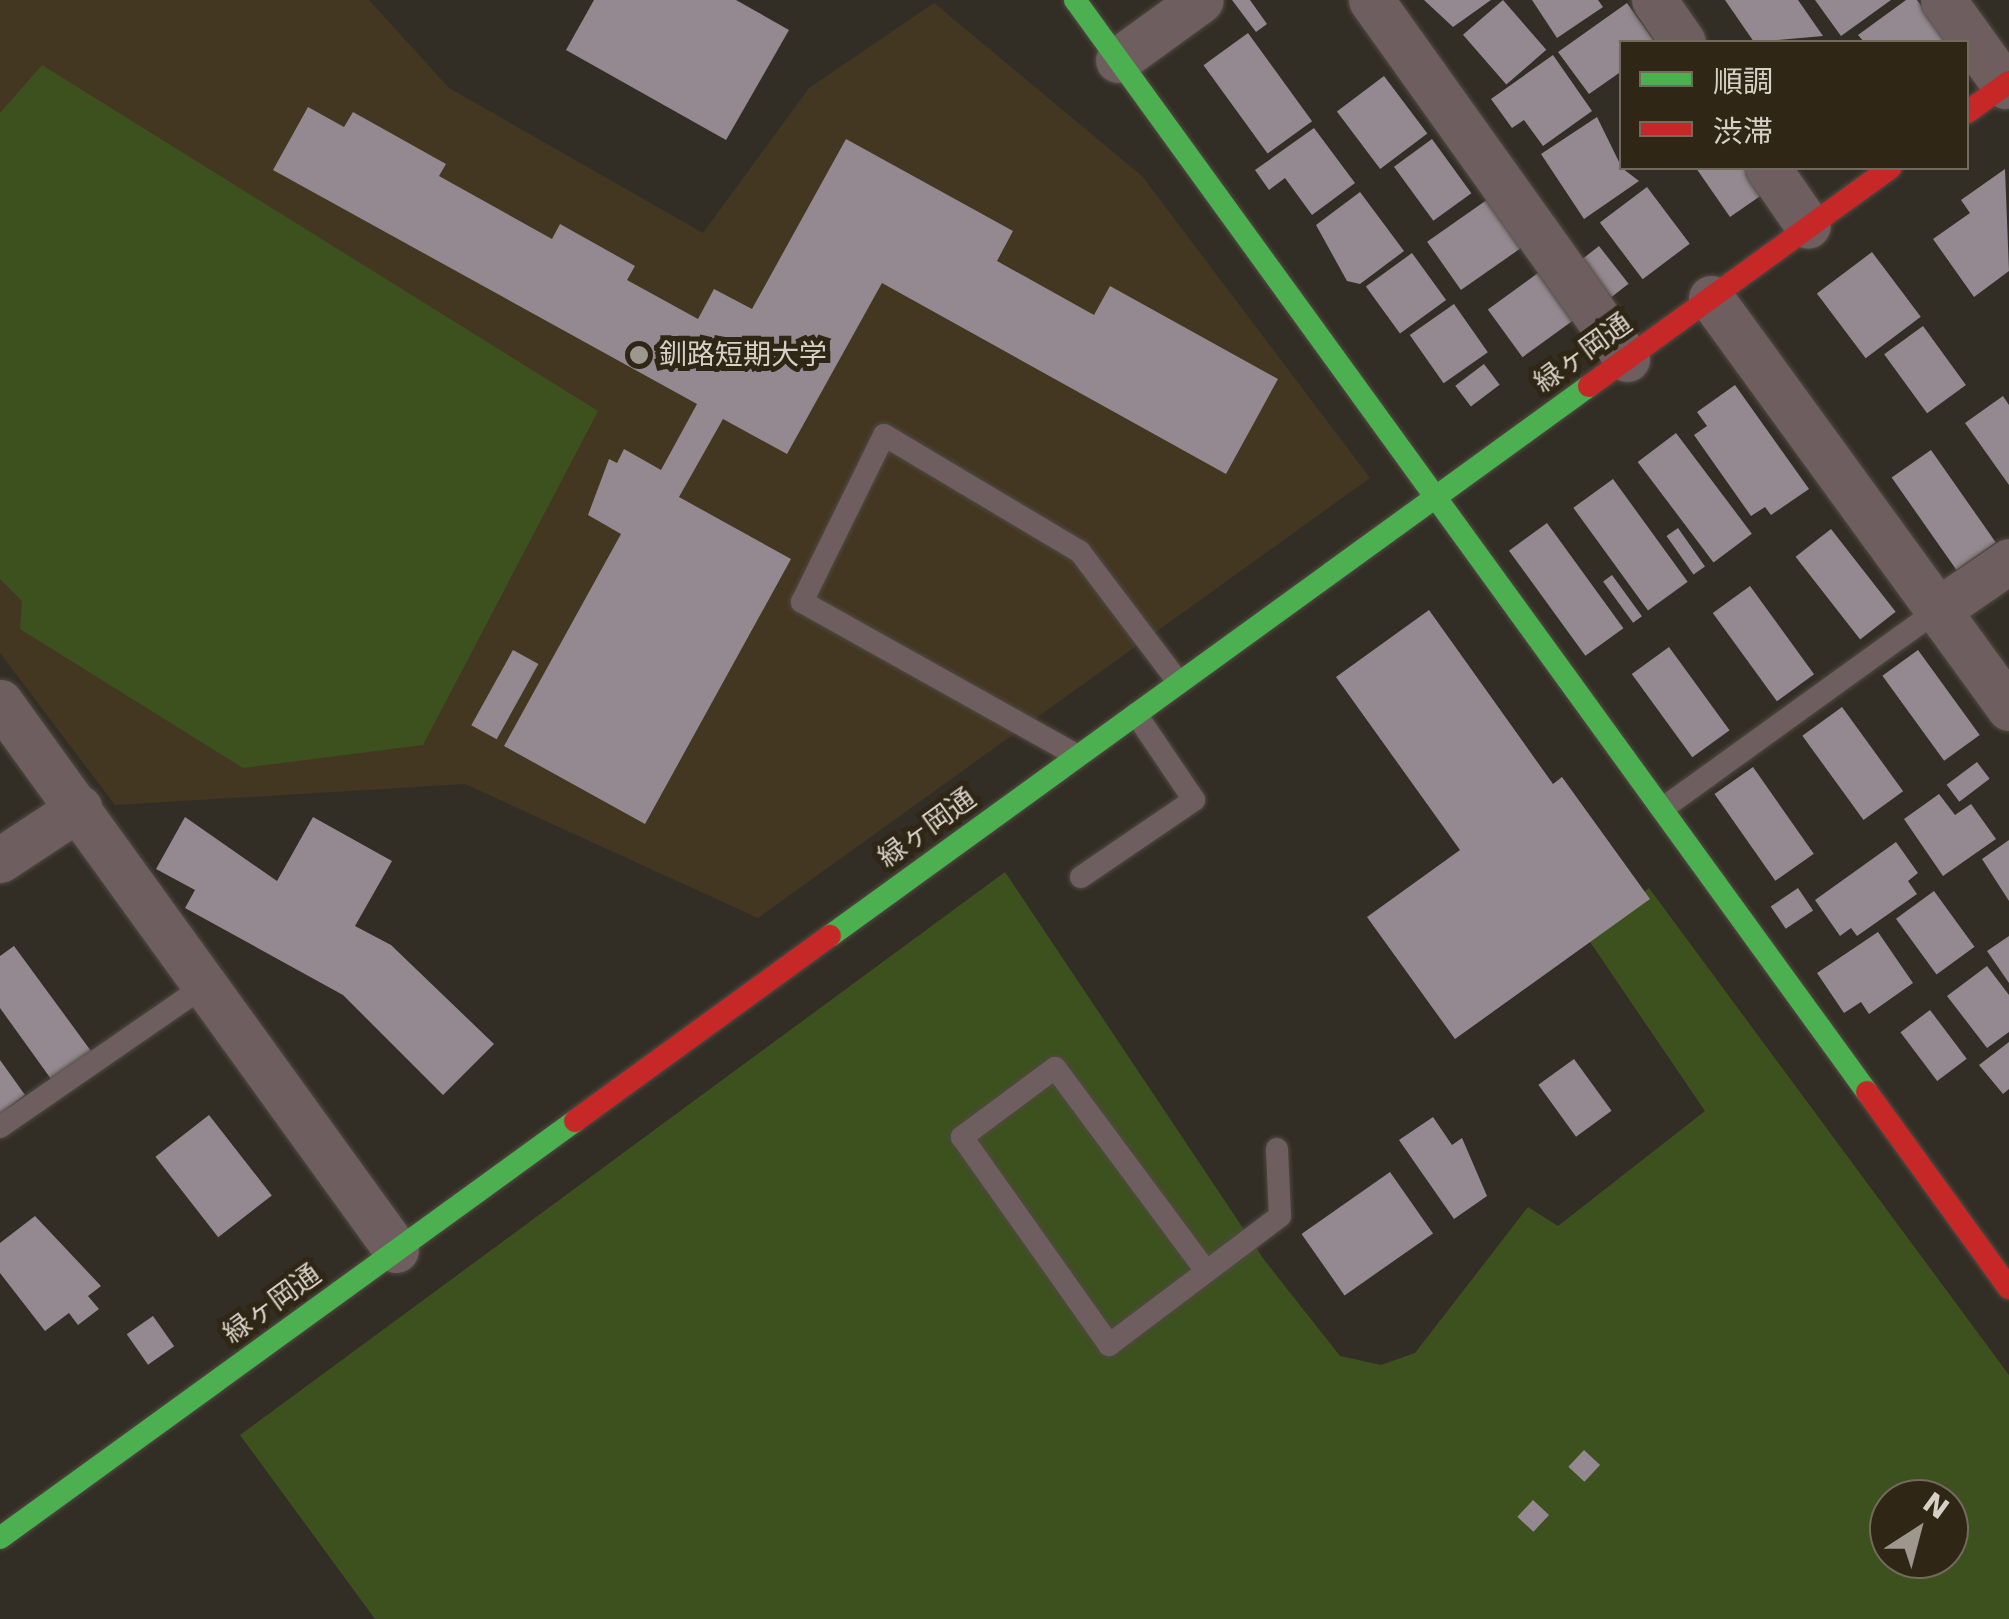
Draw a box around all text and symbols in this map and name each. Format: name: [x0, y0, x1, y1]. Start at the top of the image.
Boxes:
legend: [1619, 40, 1969, 170]
text: 順調: [1713, 64, 1773, 99]
text: 渋滞: [1713, 114, 1773, 149]
street label: 緑ヶ岡通: [1528, 306, 1638, 400]
place label: 釧路短期大学: [659, 338, 827, 372]
marker: 釧路短期大学: [628, 344, 650, 366]
street label: 緑ヶ岡通: [872, 781, 982, 875]
street label: 緑ヶ岡通: [217, 1257, 327, 1351]
north arrow: [1869, 1479, 1969, 1579]
text: N: [1917, 1486, 1955, 1526]

